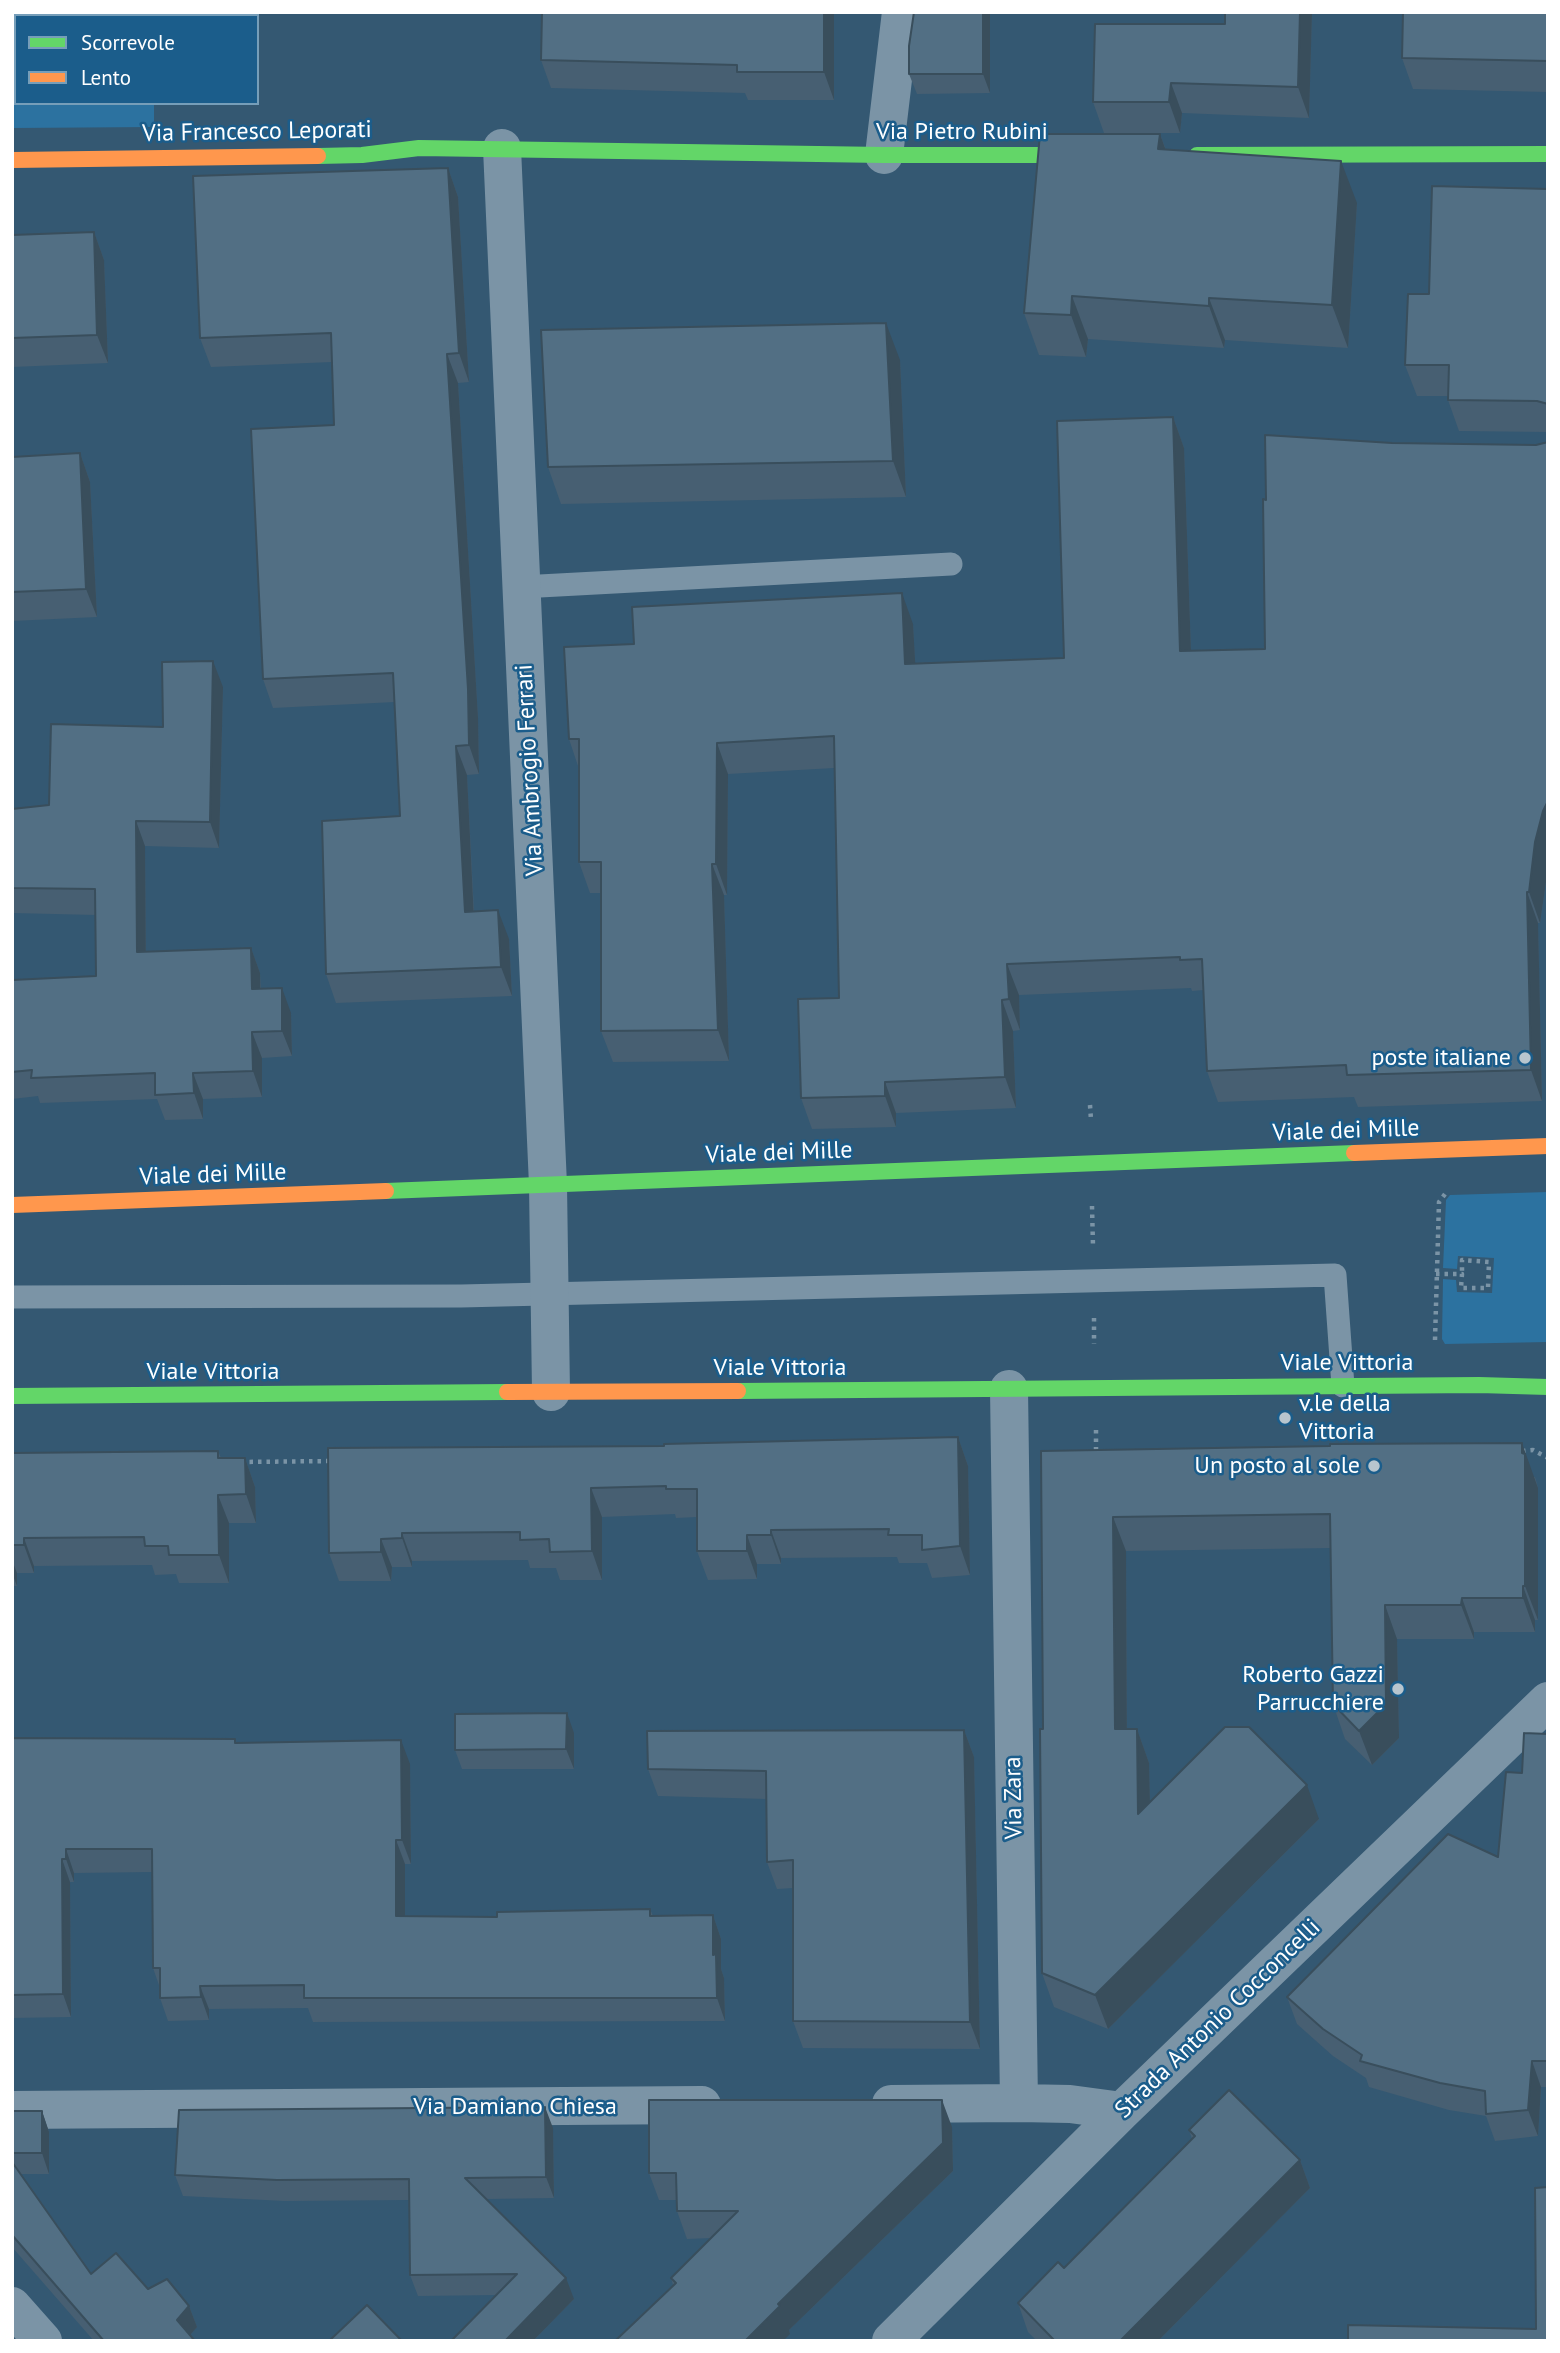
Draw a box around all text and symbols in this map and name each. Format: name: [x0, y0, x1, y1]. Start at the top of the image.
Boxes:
legend: [14, 14, 259, 105]
text: Scorrevole: [81, 29, 175, 56]
text: Lento: [81, 64, 131, 91]
street label: Via Francesco Leporati: [142, 116, 372, 148]
street label: Via Pietro Rubini: [876, 118, 1048, 146]
street label: Via Ambrogio Ferrari: [510, 663, 550, 877]
place label: poste italiane: [1371, 1044, 1511, 1072]
marker: poste italiane: [1517, 1050, 1533, 1066]
street label: Viale dei Mille: [1272, 1114, 1420, 1148]
street label: Viale dei Mille: [705, 1136, 853, 1170]
street label: Viale dei Mille: [139, 1158, 287, 1192]
street label: Viale Vittoria: [1280, 1349, 1414, 1377]
street label: Viale Vittoria: [713, 1354, 847, 1382]
street label: Viale Vittoria: [146, 1358, 280, 1386]
place label: v.le della Vittoria: [1299, 1390, 1391, 1446]
marker: v.le della Vittoria: [1277, 1410, 1293, 1426]
place label: Un posto al sole: [1194, 1452, 1360, 1480]
marker: Un posto al sole: [1366, 1458, 1382, 1474]
place label: Roberto Gazzi Parrucchiere: [1242, 1661, 1384, 1717]
marker: Roberto Gazzi Parrucchiere: [1390, 1681, 1406, 1697]
street label: Via Zara: [999, 1756, 1029, 1840]
street label: Strada Antonio Cocconcelli: [1109, 1913, 1327, 2125]
street label: Via Damiano Chiesa: [413, 2093, 617, 2121]

